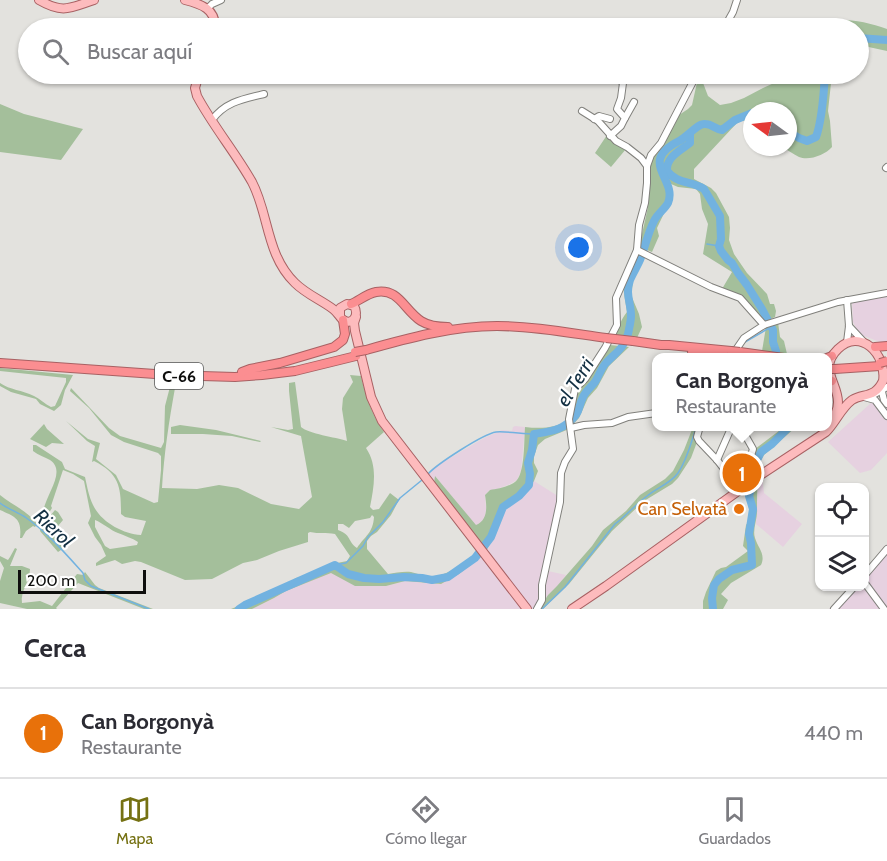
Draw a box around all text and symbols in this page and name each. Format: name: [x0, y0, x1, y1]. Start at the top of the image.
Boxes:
search box: [18, 18, 869, 84]
icon: search: [39, 35, 72, 68]
text: Buscar aquí: [87, 38, 192, 65]
north arrow: [743, 102, 797, 156]
your location: [564, 233, 593, 262]
water label: el Terri: [551, 353, 599, 411]
popup: [652, 353, 832, 431]
road number: C-66: [155, 363, 203, 389]
text: Can Borgonyà: [676, 367, 808, 394]
text: Restaurante: [676, 394, 776, 418]
pin: 1: [722, 450, 762, 496]
map controls: [815, 483, 869, 591]
button: locate: [815, 483, 869, 537]
place label: Can Selvatà: [637, 498, 727, 520]
marker: Can Selvatà: [732, 502, 746, 516]
water label: Rierol: [29, 504, 79, 553]
button: layers: [815, 537, 869, 591]
scale bar: [18, 567, 146, 594]
text: 200 m: [27, 571, 75, 590]
text: Cerca: [24, 632, 86, 664]
text: Can Borgonyà: [81, 708, 214, 735]
text: 1: [40, 721, 47, 745]
text: 440 m: [804, 721, 863, 745]
text: Restaurante: [81, 735, 182, 759]
tab: Mapa: [116, 793, 153, 848]
tab: Cómo llegar: [385, 793, 466, 848]
tab: Guardados: [699, 793, 771, 848]

